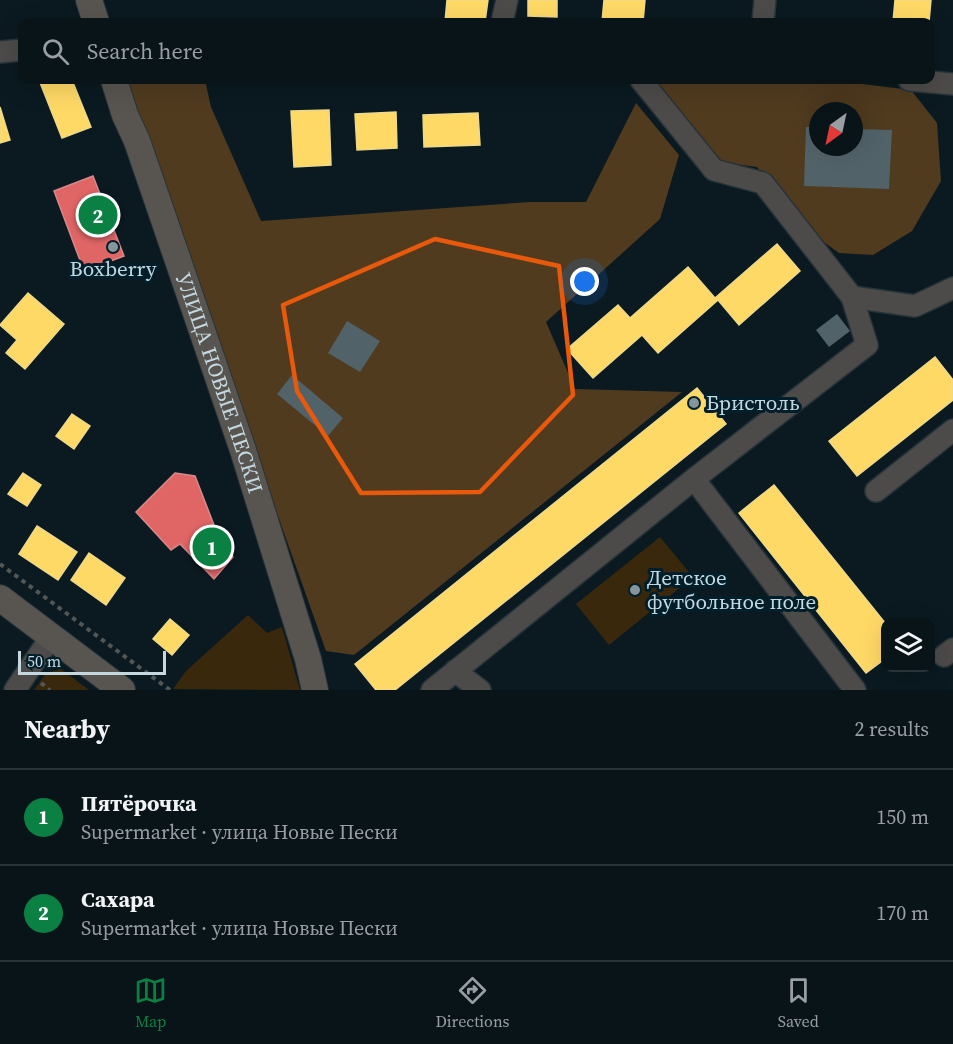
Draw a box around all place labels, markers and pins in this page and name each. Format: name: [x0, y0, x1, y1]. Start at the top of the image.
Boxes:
pin: 2: [78, 192, 118, 238]
marker: Boxberry: [106, 240, 120, 254]
place label: Boxberry: [70, 254, 157, 283]
place label: Бристоль: [706, 388, 800, 417]
marker: Бристоль: [687, 396, 701, 410]
pin: 1: [192, 524, 232, 570]
place label: Детское футбольное поле: [647, 563, 816, 616]
marker: Детское футбольное поле: [628, 583, 642, 597]

